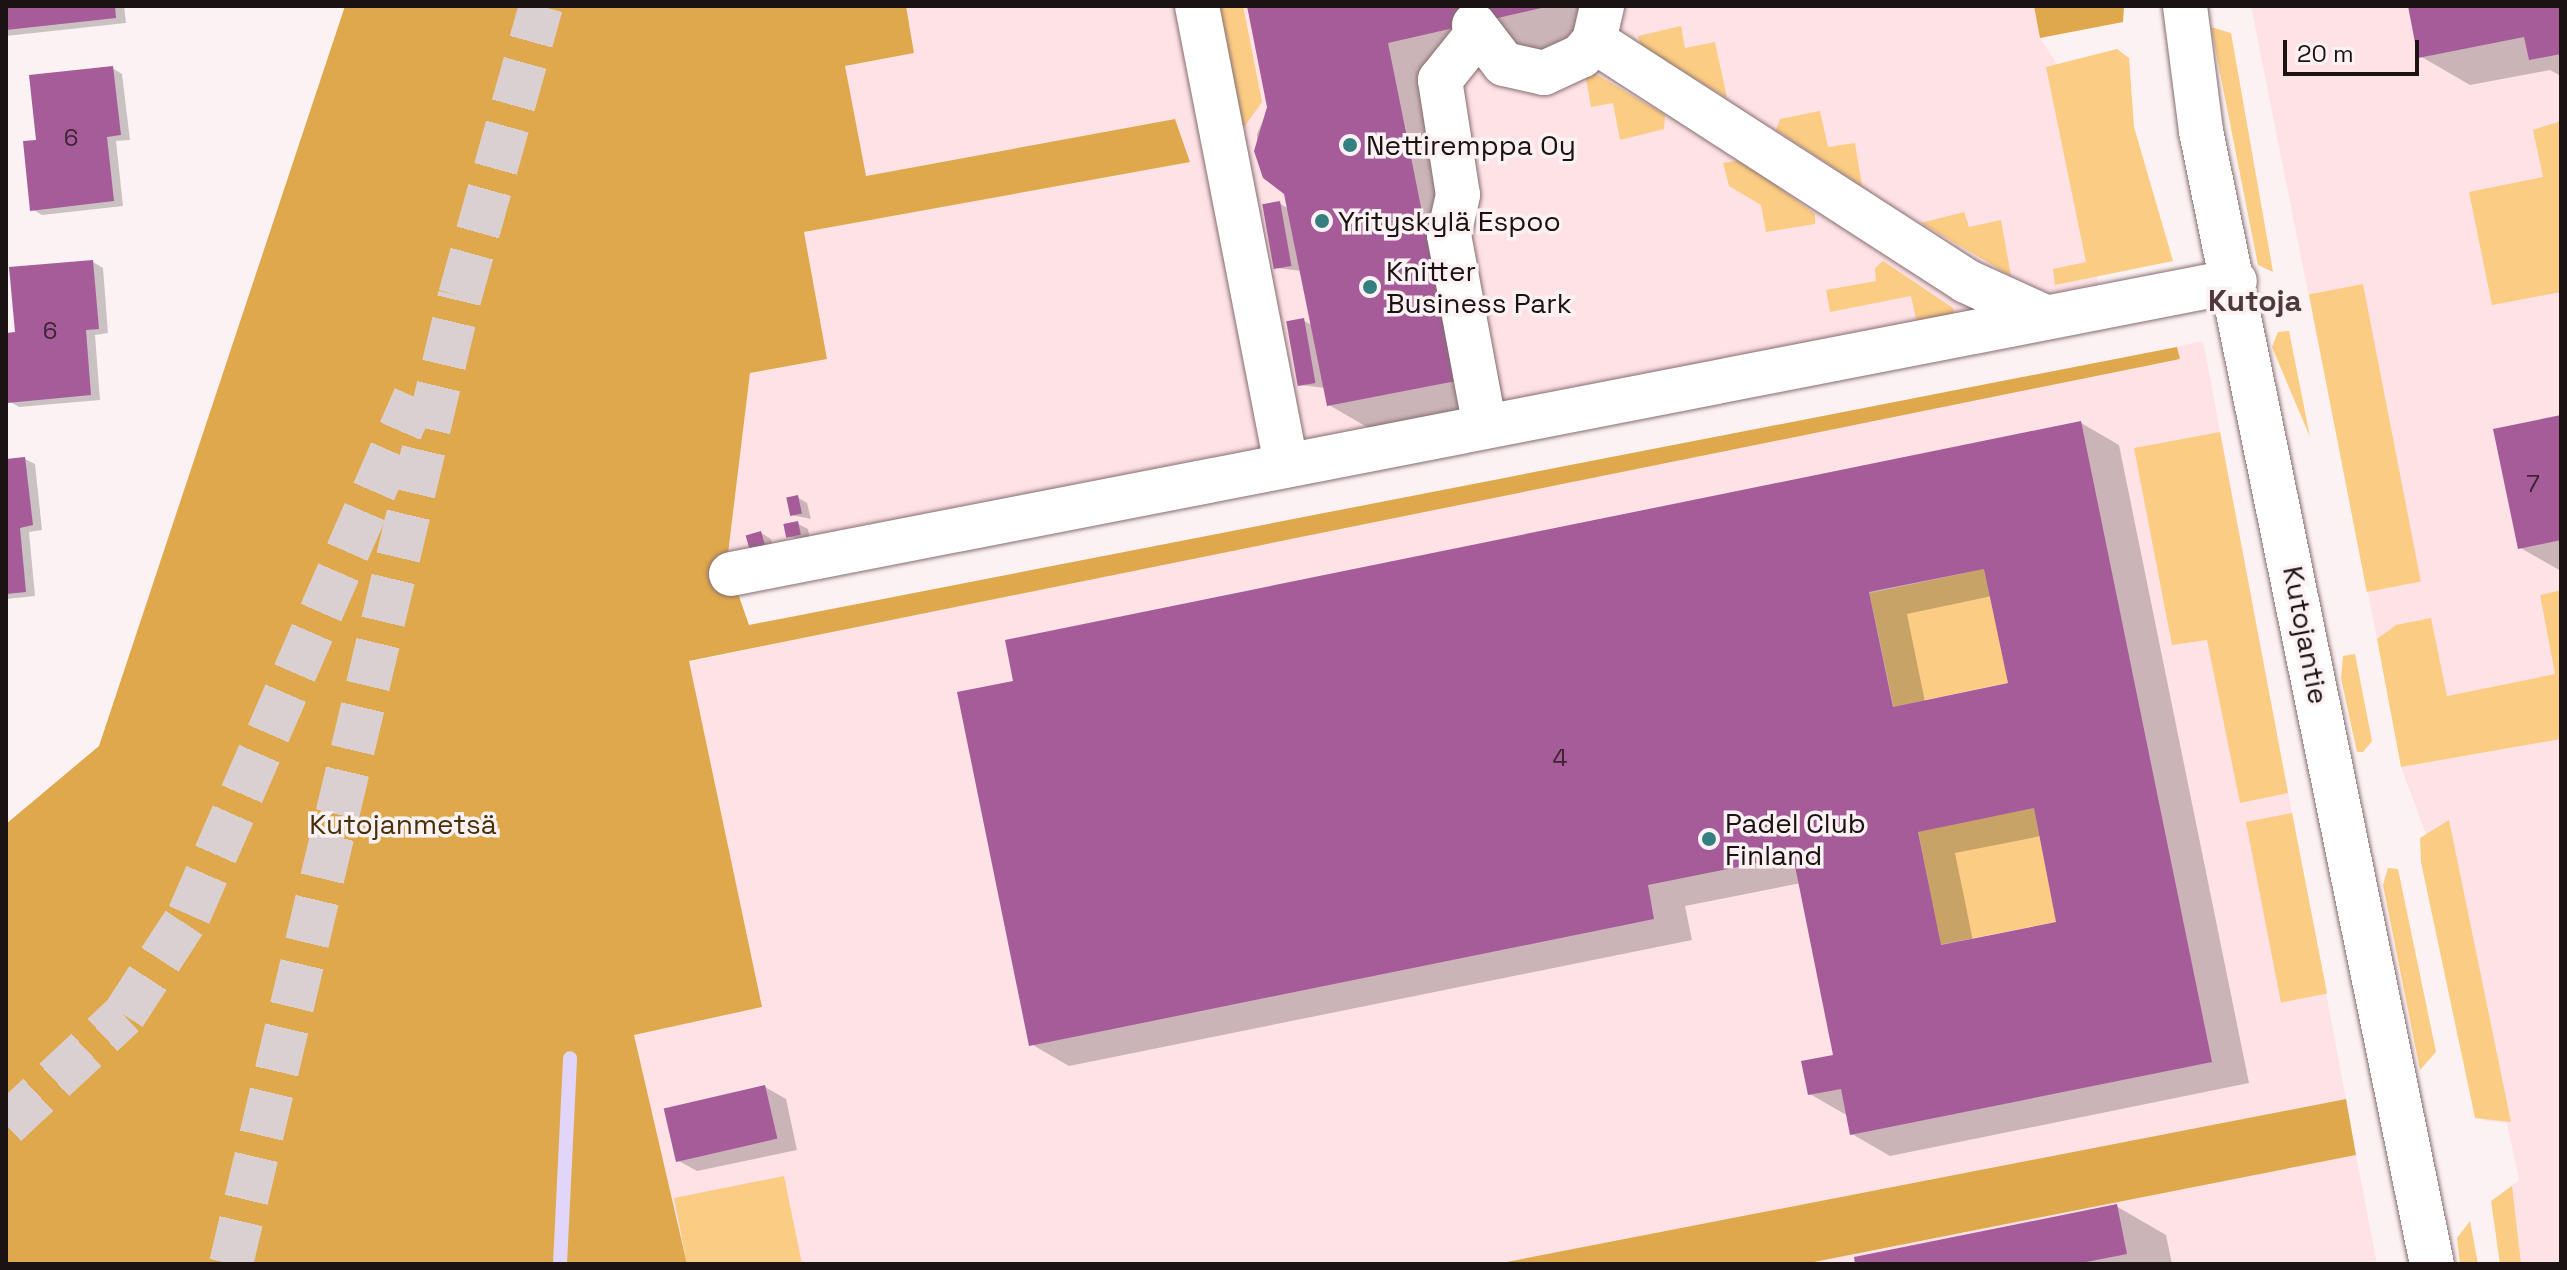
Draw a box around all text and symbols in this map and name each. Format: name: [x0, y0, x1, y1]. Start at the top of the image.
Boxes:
scale bar: [2287, 24, 2423, 74]
text: 20 m: [2297, 38, 2354, 69]
house number: 6: [64, 124, 78, 152]
place label: Nettiremppa Oy: [1366, 128, 1576, 162]
marker: Nettiremppa Oy: [1341, 136, 1359, 154]
place label: Yrityskylä Espoo: [1338, 204, 1561, 238]
marker: Yrityskylä Espoo: [1313, 212, 1331, 230]
place label: Knitter Business Park: [1386, 254, 1572, 320]
marker: Knitter Business Park: [1361, 278, 1379, 296]
district label: Kutoja: [2208, 283, 2302, 319]
house number: 6: [43, 317, 57, 345]
house number: 7: [2526, 470, 2540, 498]
street label: Kutojantie: [2276, 563, 2336, 707]
house number: 4: [1553, 744, 1567, 772]
place label: Padel Club Finland: [1725, 806, 1866, 872]
park label: Kutojanmetsä: [309, 807, 497, 841]
marker: Padel Club Finland: [1700, 830, 1718, 848]

